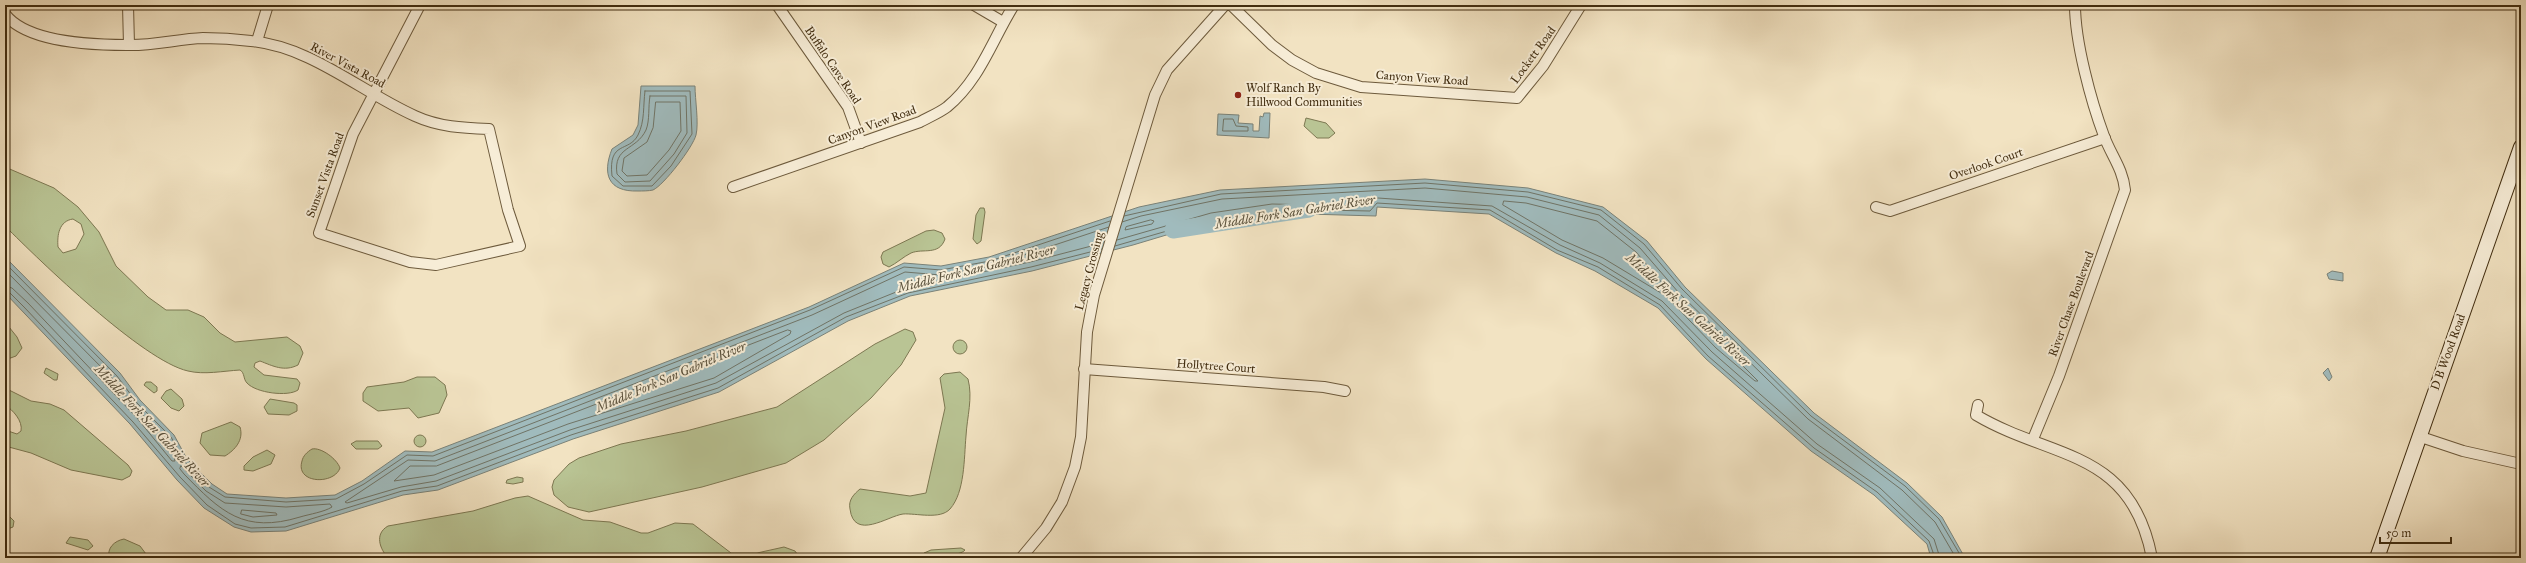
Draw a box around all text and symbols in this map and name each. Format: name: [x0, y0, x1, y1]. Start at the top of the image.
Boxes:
street label: Buffalo Cave Road: [802, 24, 864, 106]
street label: Lockett Road: [1508, 24, 1558, 86]
street label: River Vista Road: [308, 39, 388, 91]
street label: Canyon View Road: [1375, 68, 1469, 88]
place label: Wolf Ranch By Hillwood Communities: [1246, 81, 1362, 109]
marker: Wolf Ranch By Hillwood Communities: [1233, 90, 1243, 100]
street label: Canyon View Road: [826, 103, 918, 147]
street label: Sunset Vista Road: [303, 131, 347, 219]
street label: Overlook Court: [1947, 145, 2025, 183]
water label: Middle Fork San Gabriel River: [1212, 191, 1377, 233]
street label: Legacy Crossing: [1072, 230, 1107, 312]
water label: Middle Fork San Gabriel River: [894, 242, 1057, 297]
water label: Middle Fork San Gabriel River: [1621, 249, 1754, 370]
street label: River Chase Boulevard: [2045, 249, 2097, 359]
street label: D B Wood Road: [2428, 312, 2468, 392]
water label: Middle Fork San Gabriel River: [592, 338, 749, 417]
street label: Hollytree Court: [1176, 356, 1257, 376]
water label: Middle Fork San Gabriel River: [90, 360, 213, 491]
scale bar: [2380, 519, 2451, 545]
text: 50 m: [2386, 526, 2411, 540]

